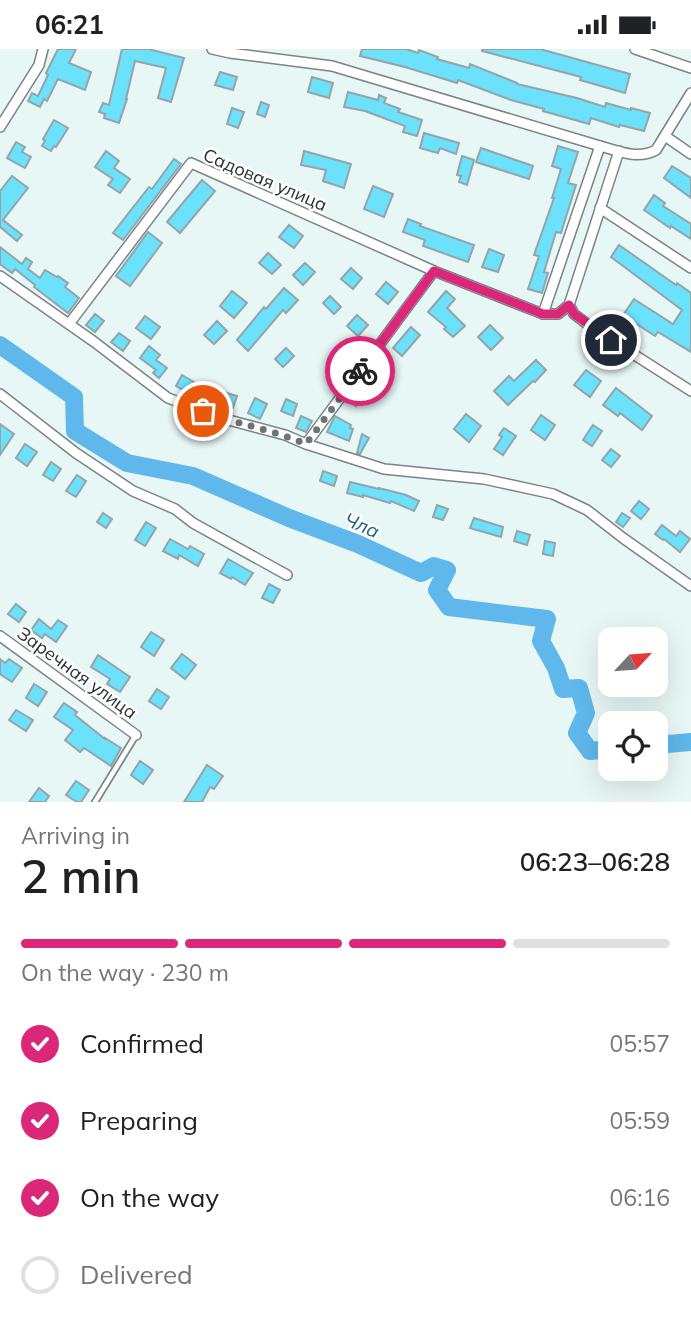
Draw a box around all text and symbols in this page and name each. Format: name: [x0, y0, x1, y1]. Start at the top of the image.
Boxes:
text: 06:21: [35, 8, 104, 41]
street label: Садовая улица: [200, 143, 331, 216]
pin: [581, 310, 641, 370]
icon: home: [592, 321, 630, 359]
courier: [325, 336, 395, 406]
icon: bike: [341, 352, 379, 390]
pin: [173, 381, 233, 441]
icon: bag: [184, 392, 222, 430]
water label: Чла: [341, 507, 383, 543]
street label: Заречная улица: [13, 621, 142, 724]
north arrow: [598, 627, 668, 697]
map controls: [598, 627, 668, 781]
button: locate: [598, 711, 668, 781]
text: Arriving in: [21, 821, 130, 850]
text: 06:23–06:28: [520, 845, 670, 878]
text: 2 min: [21, 847, 140, 905]
text: On the way · 230 m: [21, 958, 229, 987]
icon: check: [21, 1025, 59, 1063]
text: Confirmed: [80, 1027, 204, 1060]
text: 05:57: [610, 1029, 670, 1058]
icon: check: [21, 1102, 59, 1140]
text: Preparing: [80, 1104, 198, 1137]
text: 05:59: [610, 1106, 670, 1135]
icon: check: [21, 1179, 59, 1217]
text: On the way: [80, 1181, 219, 1214]
text: 06:16: [610, 1183, 670, 1212]
text: Delivered: [80, 1258, 193, 1291]

